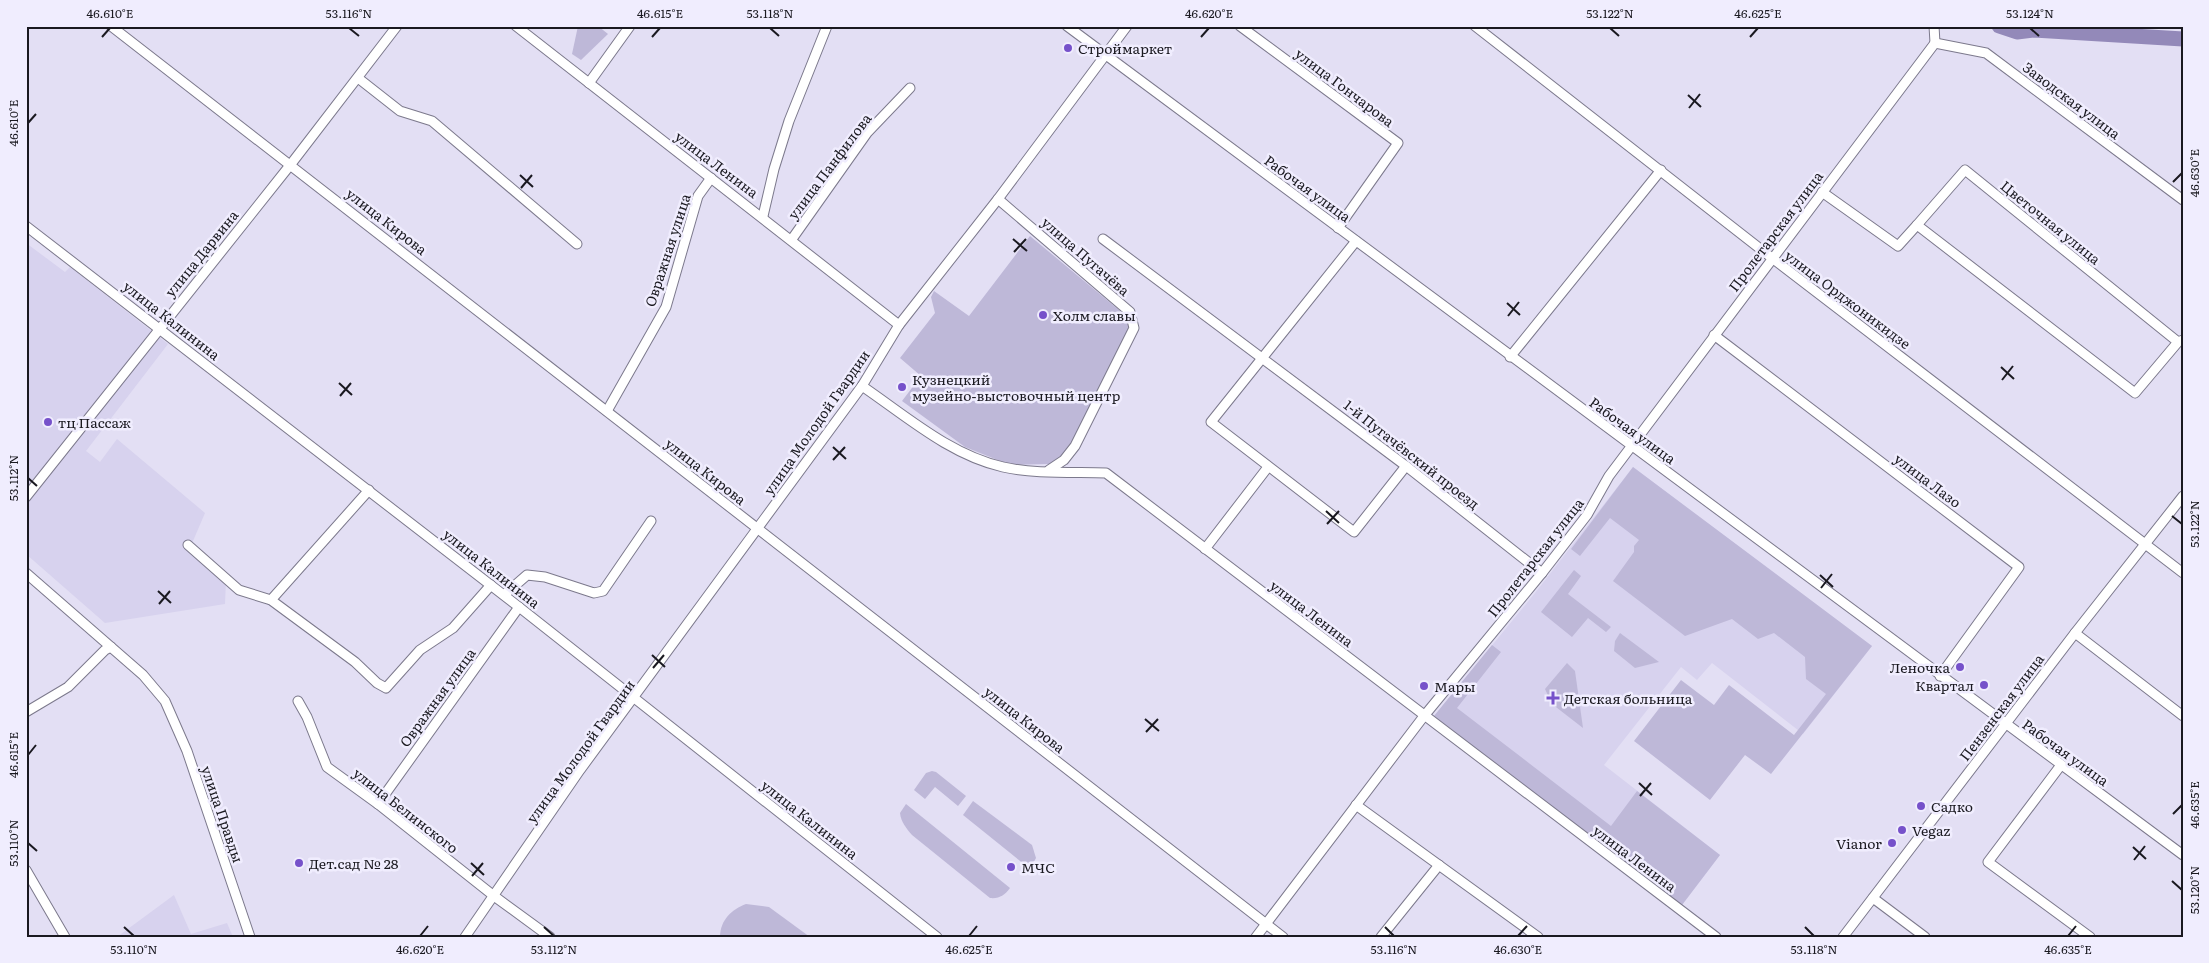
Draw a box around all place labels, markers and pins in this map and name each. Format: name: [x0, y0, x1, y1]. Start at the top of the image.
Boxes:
place label: Строймаркет: [1078, 38, 1172, 58]
marker: Строймаркет: [1062, 42, 1074, 54]
place label: Холм славы: [1053, 305, 1136, 325]
marker: Холм славы: [1037, 309, 1049, 321]
place label: Кузнецкий музейно-выстовочный центр: [912, 369, 1120, 405]
marker: Кузнецкий музейно-выстовочный центр: [896, 381, 908, 393]
place label: тц Пассаж: [58, 412, 131, 432]
marker: тц Пассаж: [42, 416, 54, 428]
place label: Леночка: [1890, 657, 1950, 677]
marker: Леночка: [1954, 661, 1966, 673]
place label: Квартал: [1915, 675, 1974, 695]
place label: Мары: [1434, 676, 1476, 696]
marker: Квартал: [1978, 679, 1990, 691]
marker: Мары: [1418, 680, 1430, 692]
place label: Детская больница: [1564, 688, 1693, 708]
marker: Детская больница: [1546, 691, 1560, 705]
place label: Садко: [1931, 796, 1973, 816]
marker: Садко: [1915, 800, 1927, 812]
place label: Vegaz: [1912, 820, 1950, 840]
marker: Vegaz: [1896, 824, 1908, 836]
place label: Vianor: [1836, 833, 1882, 853]
marker: Vianor: [1886, 837, 1898, 849]
place label: Дет.сад № 28: [309, 853, 399, 873]
marker: Дет.сад № 28: [293, 857, 305, 869]
place label: МЧС: [1021, 857, 1055, 877]
marker: МЧС: [1005, 861, 1017, 873]

